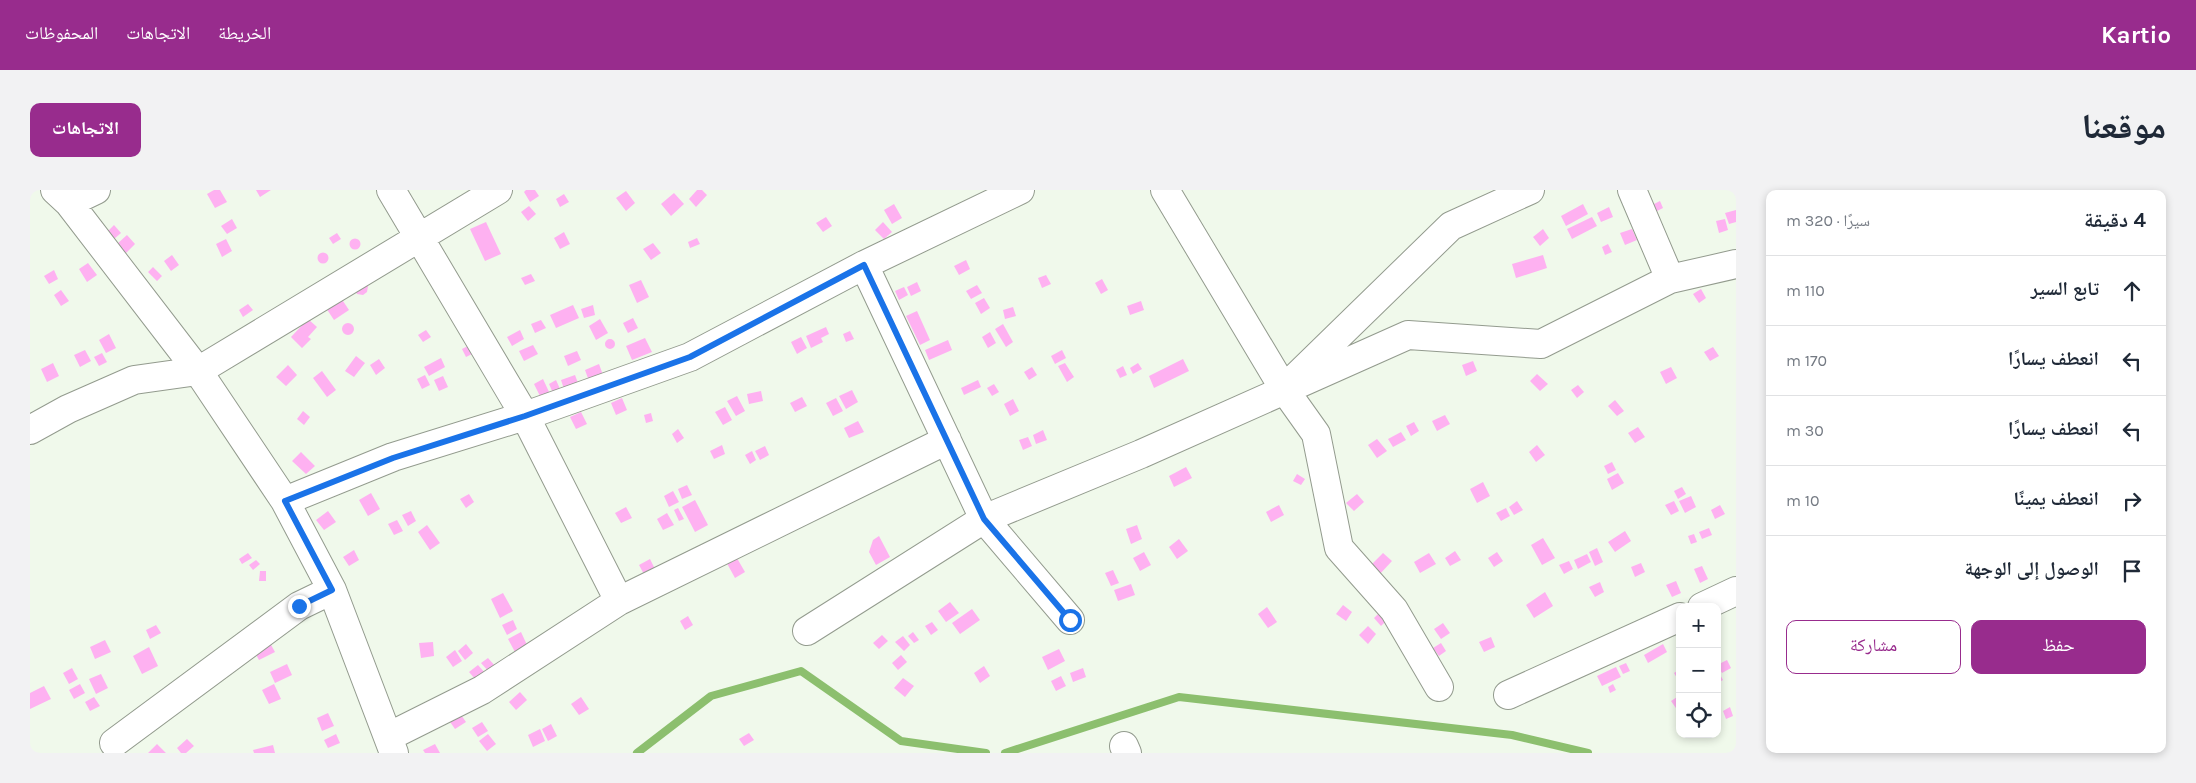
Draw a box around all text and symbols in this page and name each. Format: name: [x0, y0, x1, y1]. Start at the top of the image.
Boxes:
text: Kartio: [2101, 21, 2171, 49]
text: المحفوظات: [25, 22, 98, 44]
text: الاتجاهات: [126, 22, 190, 44]
text: الخريطة: [218, 22, 271, 44]
button: الاتجاهات: [30, 103, 141, 157]
text: موقعنا: [2081, 106, 2166, 147]
text: 4 دقيقة: [2084, 208, 2146, 232]
text: سيرًا · 320 m: [1786, 211, 1870, 230]
icon: ahead: [2118, 277, 2146, 305]
text: تابع السير: [2031, 278, 2099, 300]
text: 110 m: [1786, 281, 1825, 300]
icon: left: [2118, 347, 2146, 375]
text: انعطف يسارًا: [2008, 348, 2099, 370]
text: 170 m: [1786, 351, 1827, 370]
icon: left: [2118, 417, 2146, 445]
text: انعطف يسارًا: [2008, 418, 2099, 440]
text: 30 m: [1786, 421, 1824, 440]
icon: right: [2118, 487, 2146, 515]
text: انعطف يمينًا: [2014, 488, 2099, 510]
text: 10 m: [1786, 491, 1820, 510]
icon: arrive: [2118, 557, 2146, 585]
text: الوصول إلى الوجهة: [1964, 558, 2099, 580]
route end: [288, 595, 311, 618]
map controls: [1676, 603, 1721, 738]
button: +: [1676, 603, 1721, 648]
route start: [1059, 609, 1082, 632]
button: مشاركة: [1786, 620, 1961, 674]
button: حفظ: [1971, 620, 2146, 674]
button: −: [1676, 648, 1721, 693]
button: locate: [1676, 693, 1721, 738]

